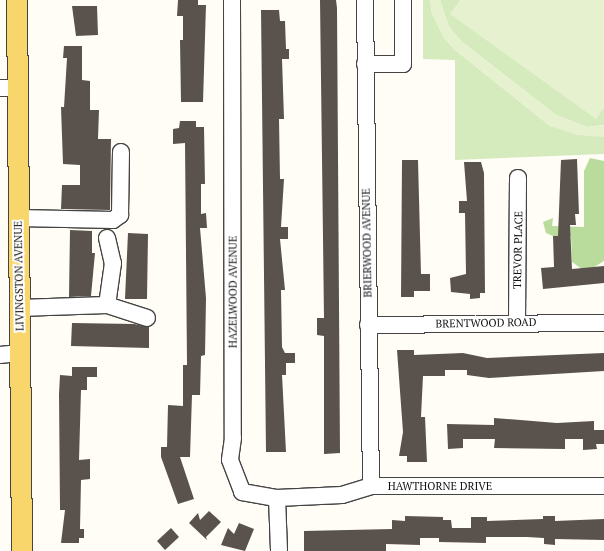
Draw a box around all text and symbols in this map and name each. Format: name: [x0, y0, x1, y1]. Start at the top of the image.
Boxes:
street label: BRIERWOOD AVENUE: [359, 188, 375, 298]
street label: TREVOR PLACE: [511, 211, 525, 289]
street label: LIVINGSTON AVENUE: [11, 221, 27, 331]
street label: HAZELWOOD AVENUE: [226, 236, 240, 348]
street label: BRENTWOOD ROAD: [435, 316, 537, 330]
street label: HAWTHORNE DRIVE: [388, 479, 492, 493]

